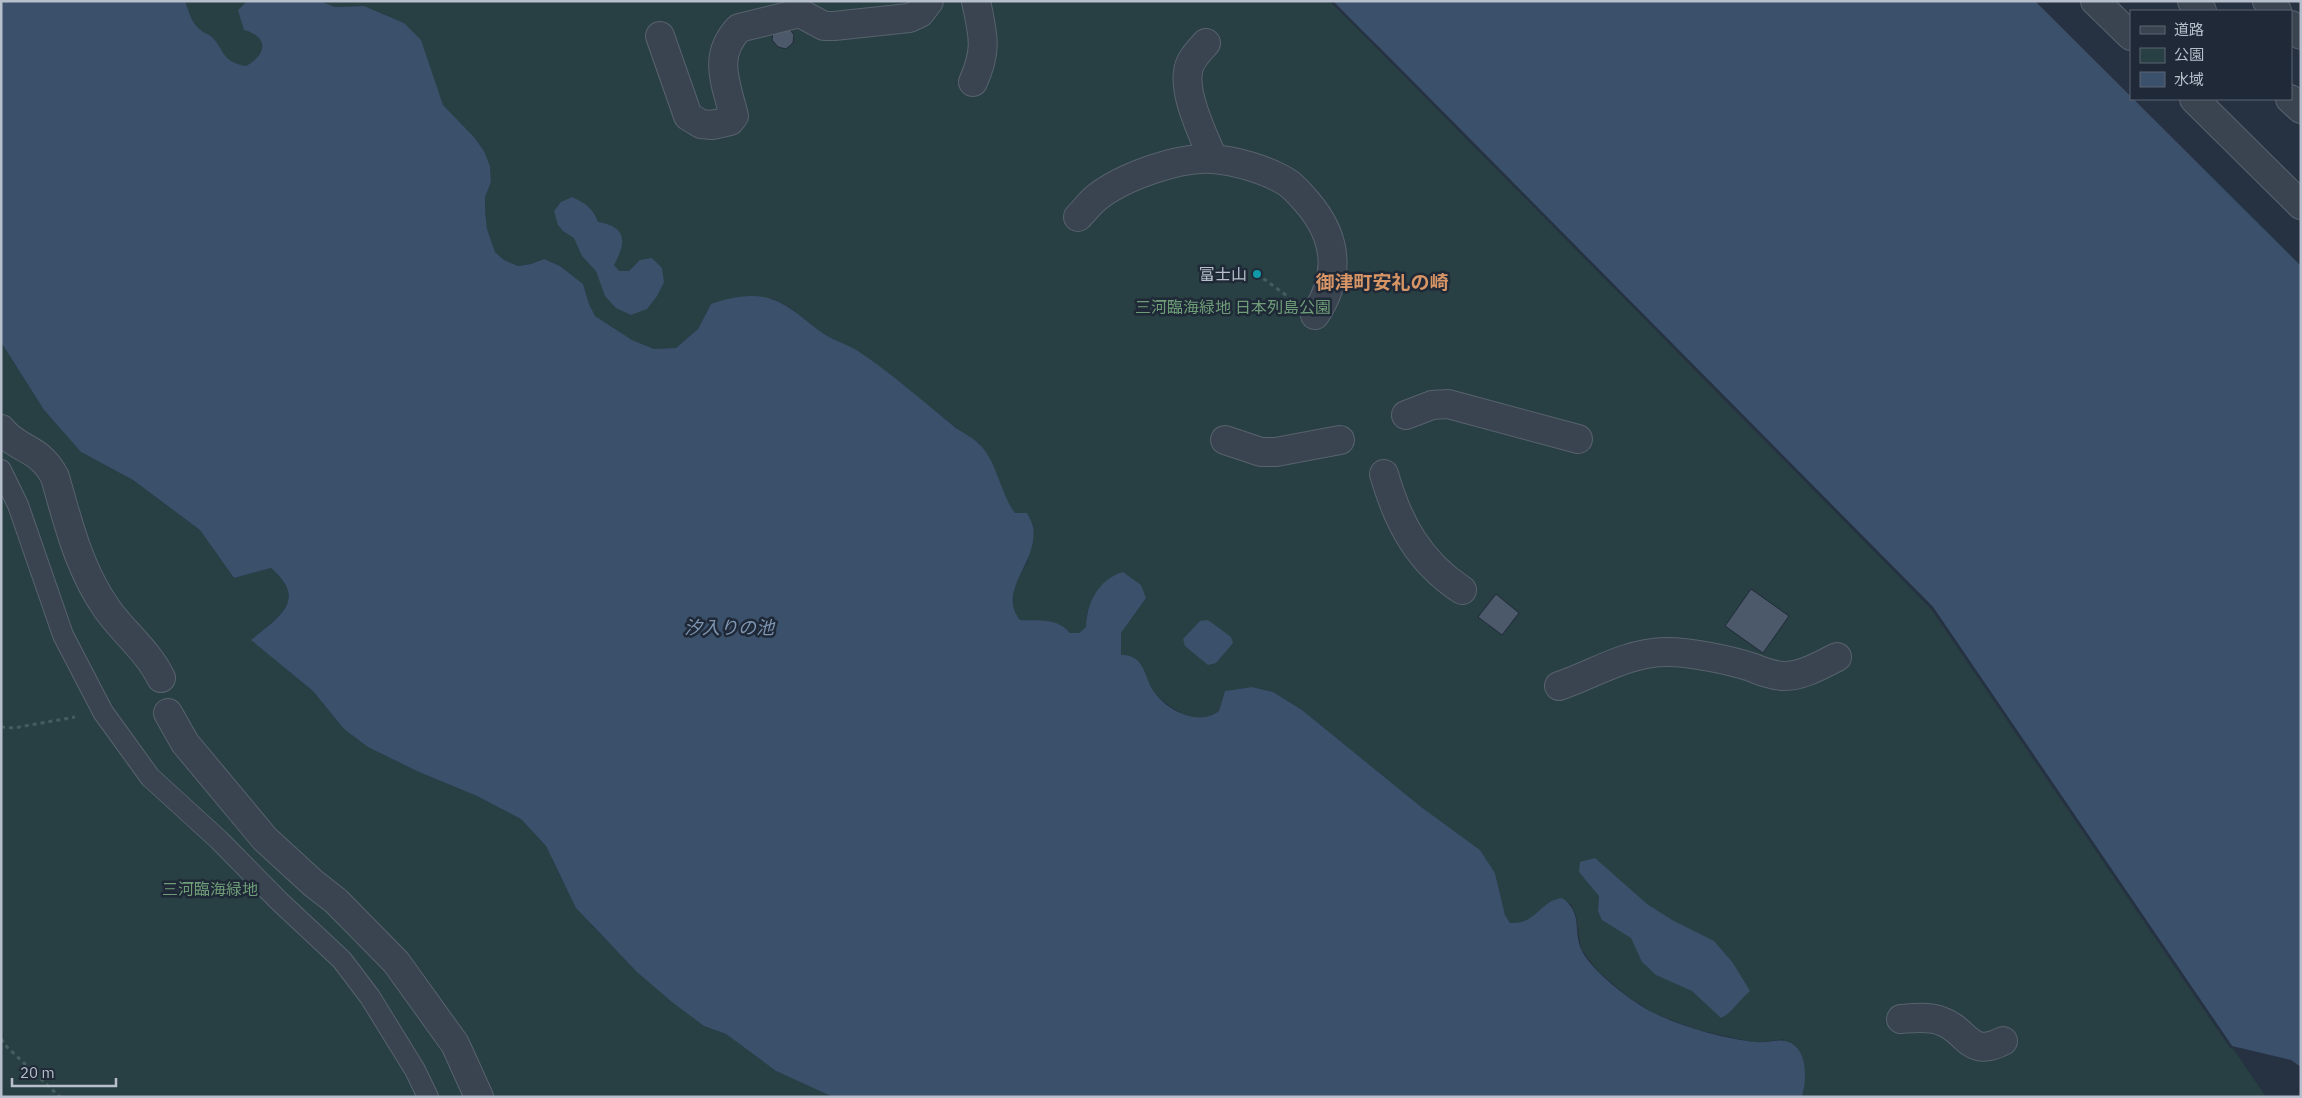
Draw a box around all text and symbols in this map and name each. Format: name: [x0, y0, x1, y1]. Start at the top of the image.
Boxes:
legend: [2130, 10, 2292, 100]
text: 道路: [2174, 20, 2204, 39]
text: 公園: [2174, 45, 2204, 64]
text: 水域: [2174, 70, 2204, 89]
place label: 富士山: [1199, 264, 1247, 284]
marker: 富士山: [1251, 268, 1263, 280]
district label: 御津町安礼の崎: [1315, 270, 1449, 294]
park label: 三河臨海緑地 日本列島公園: [1135, 297, 1331, 317]
water label: 汐入りの池: [684, 616, 776, 639]
park label: 三河臨海緑地: [162, 879, 258, 899]
scale bar: [12, 1056, 116, 1088]
text: 20 m: [20, 1063, 55, 1082]

